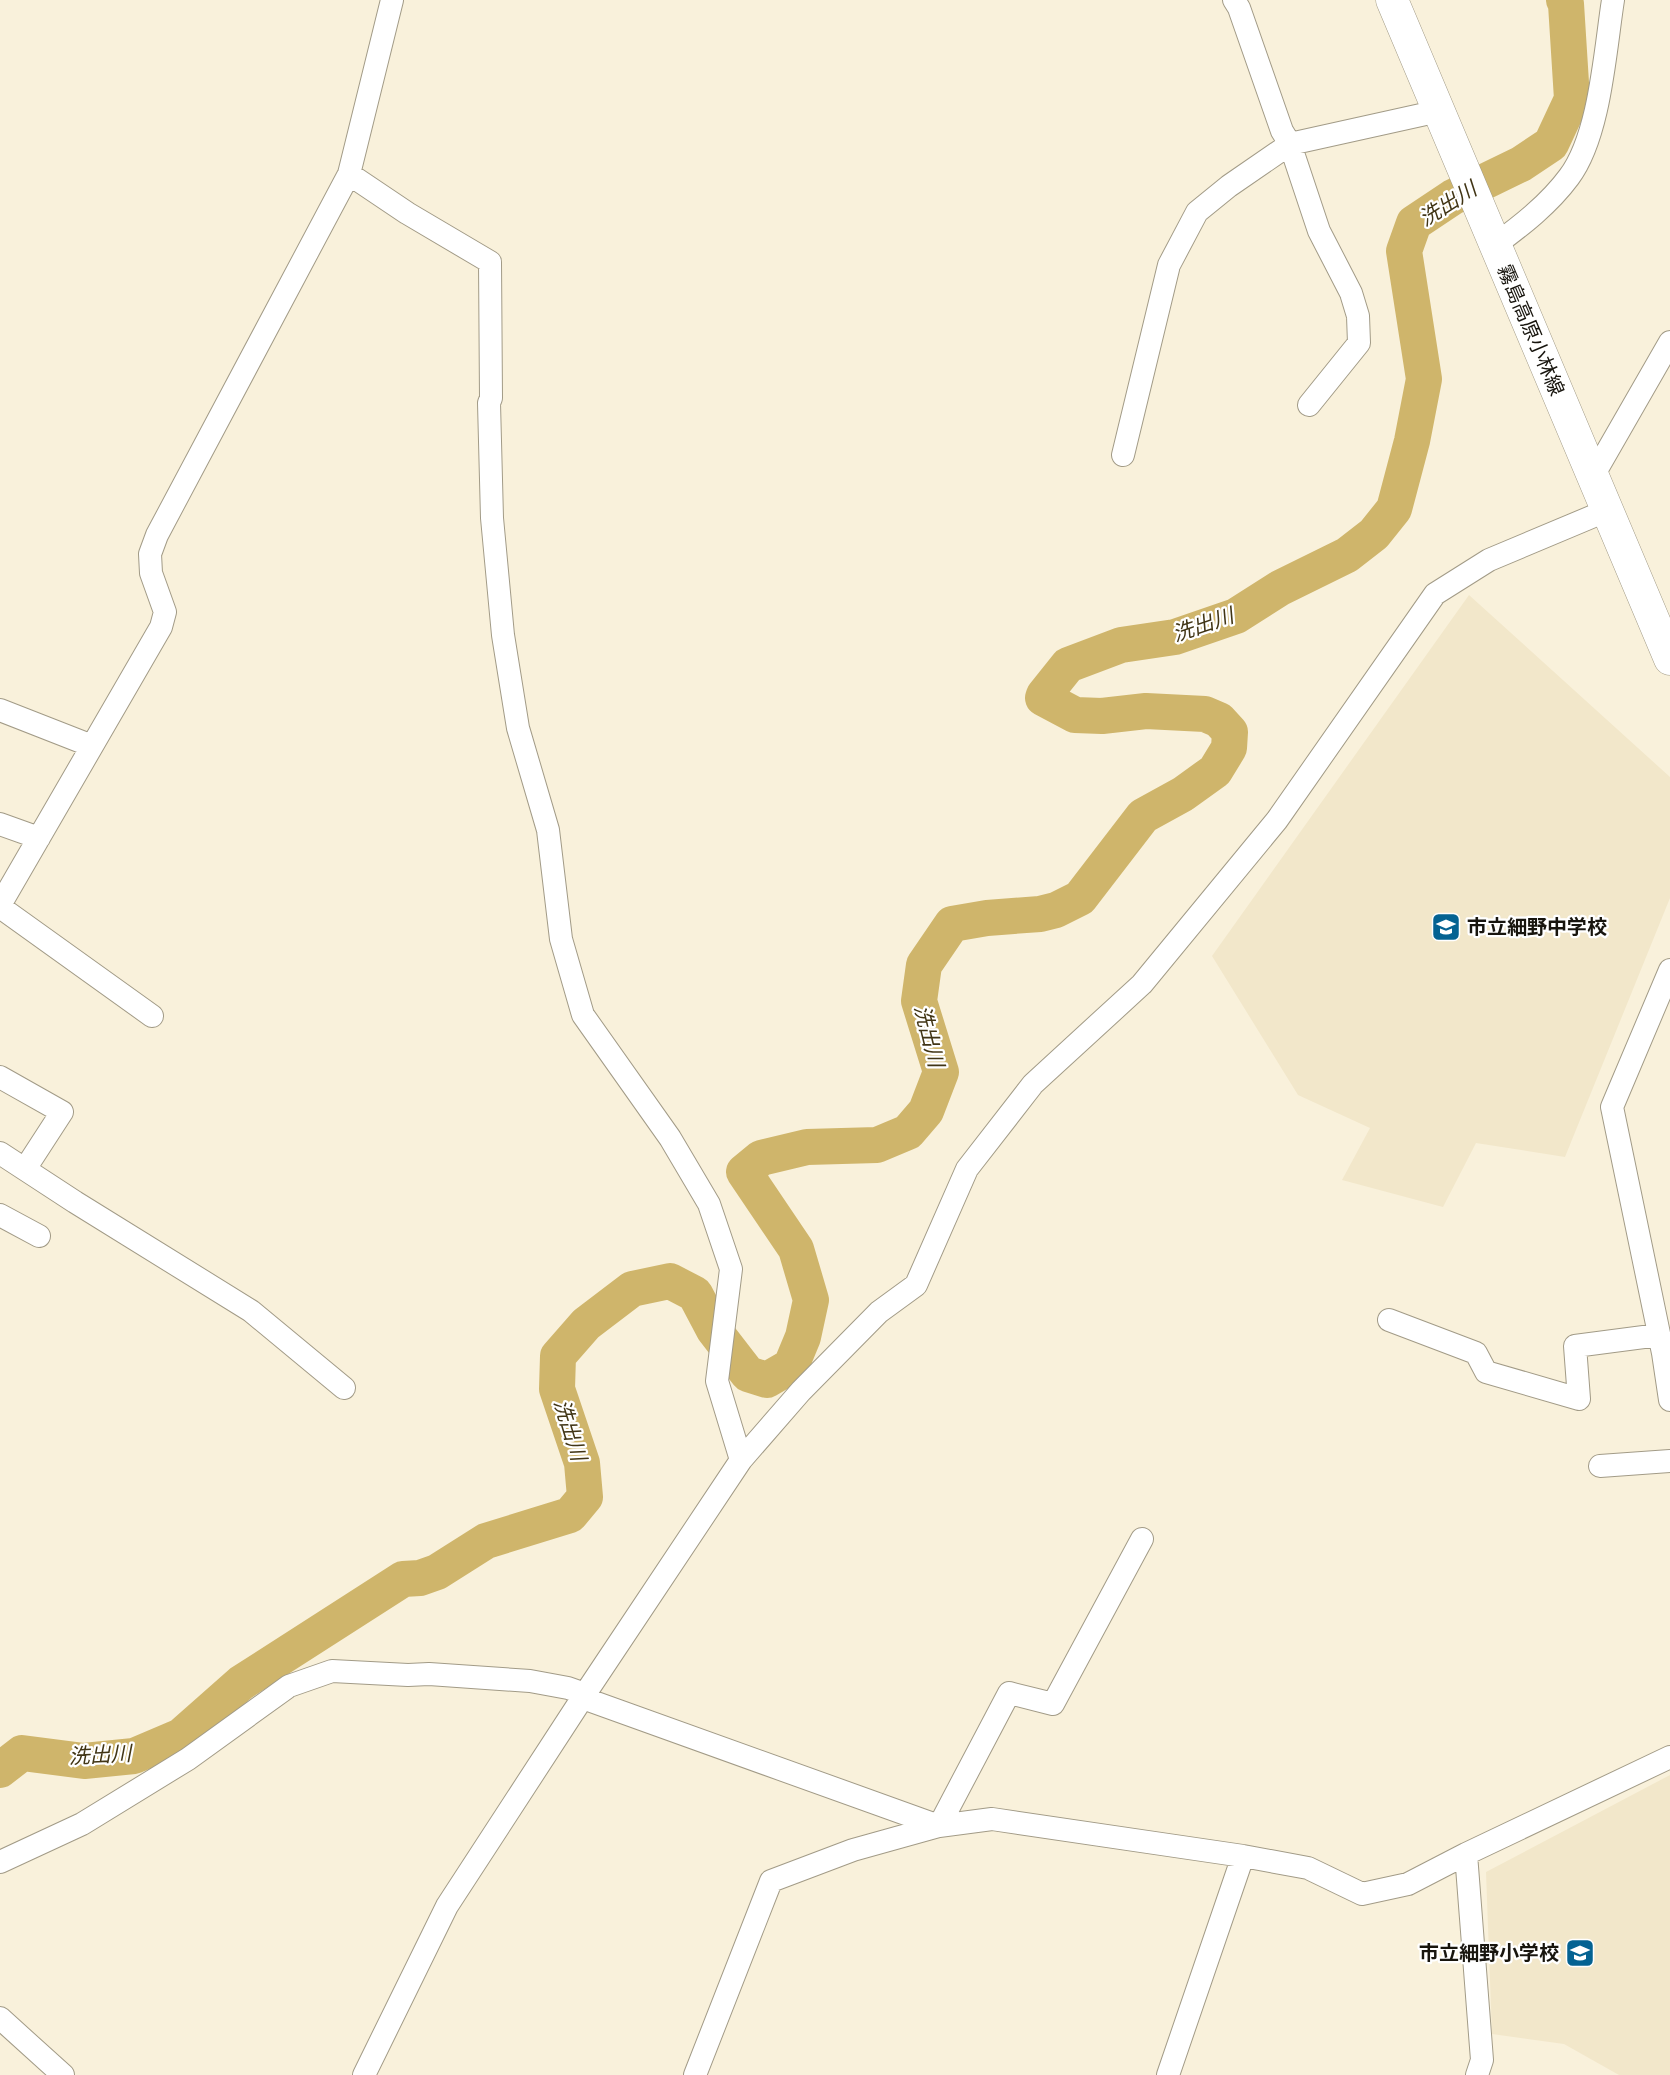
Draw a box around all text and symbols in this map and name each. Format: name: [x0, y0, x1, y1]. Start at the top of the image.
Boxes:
water label: 洗出川: [1414, 174, 1483, 231]
street label: 霧島高原小林線: [1493, 260, 1570, 399]
water label: 洗出川: [1169, 601, 1239, 647]
school or university icon: 市立細野中学校: [1430, 911, 1462, 943]
place label: 市立細野中学校: [1467, 914, 1607, 939]
water label: 洗出川: [910, 1002, 951, 1071]
water label: 洗出川: [549, 1396, 593, 1466]
water label: 洗出川: [68, 1739, 134, 1769]
school or university icon: 市立細野小学校: [1564, 1937, 1596, 1969]
place label: 市立細野小学校: [1419, 1940, 1559, 1965]

